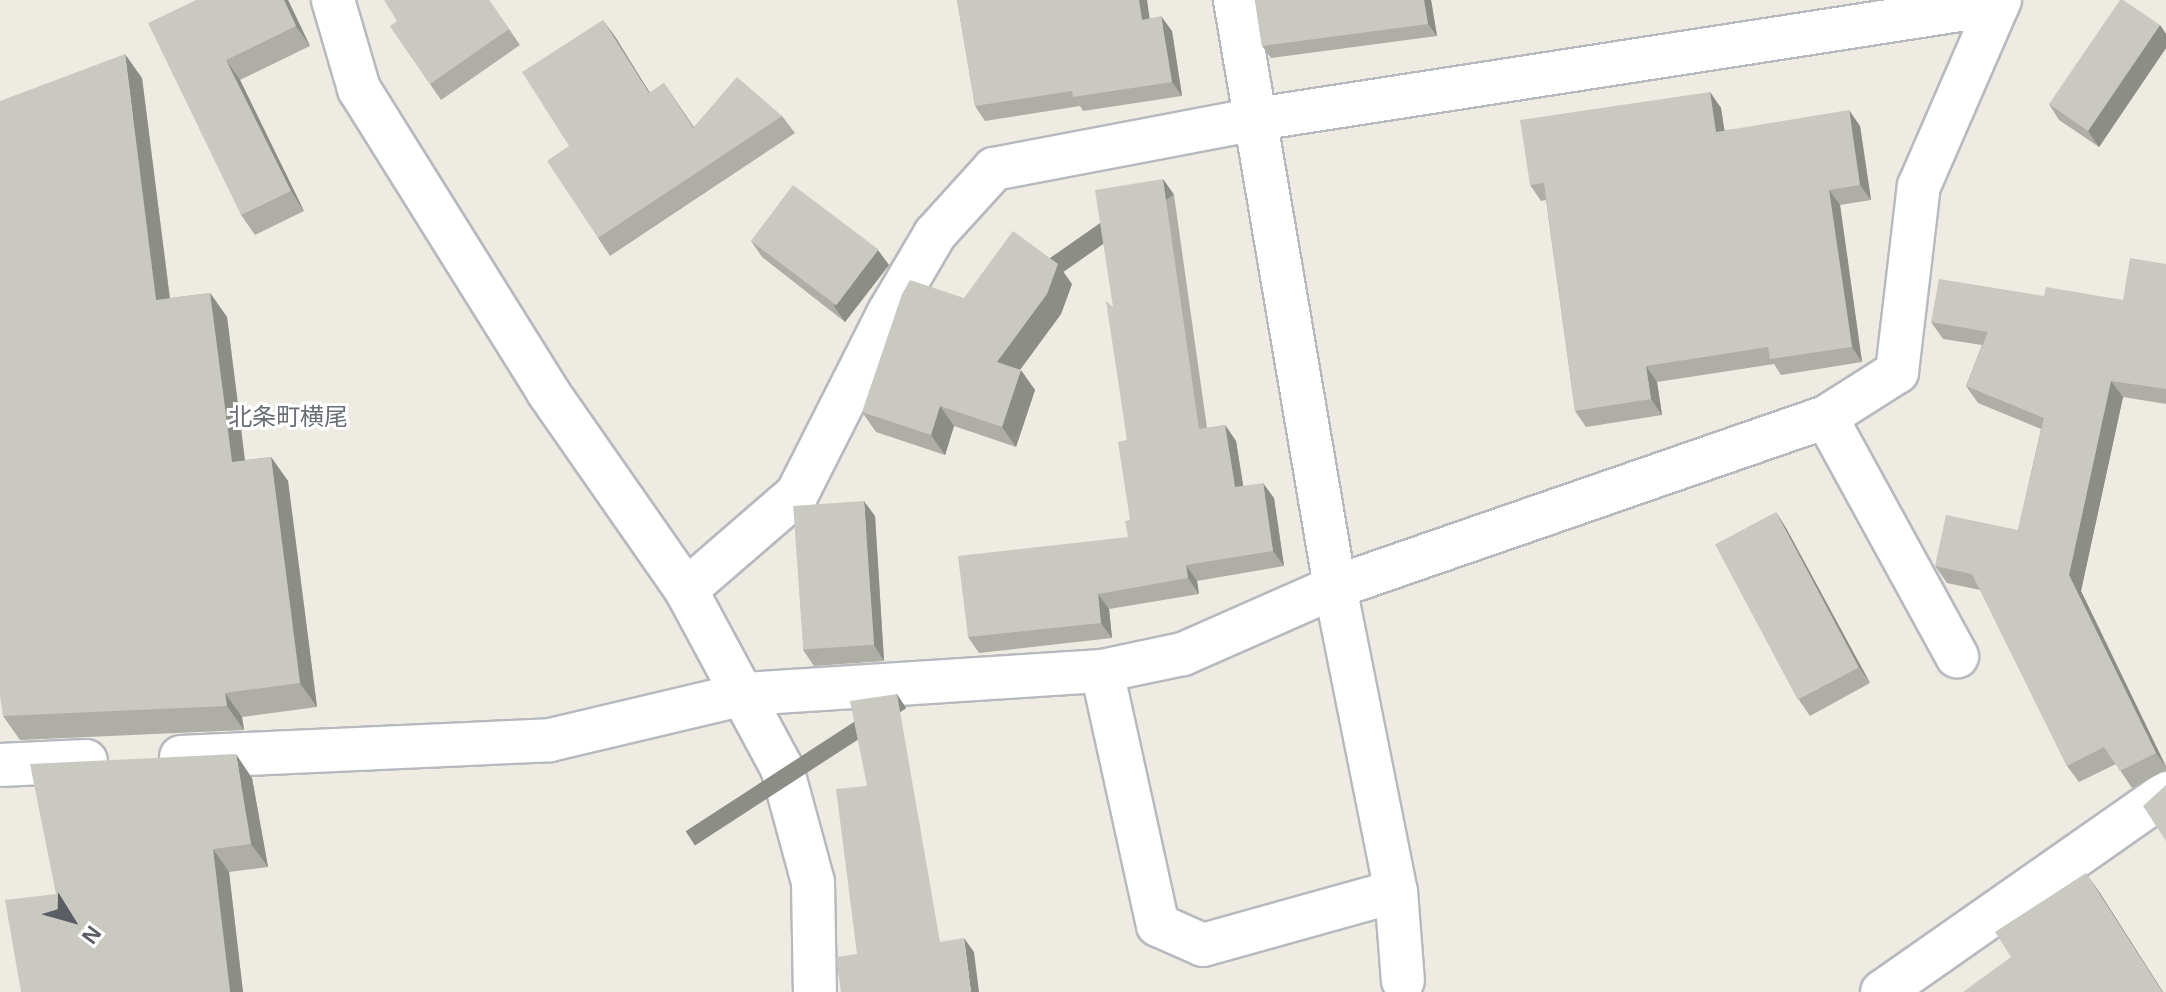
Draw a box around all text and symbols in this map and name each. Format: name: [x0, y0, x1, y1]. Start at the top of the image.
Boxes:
district label: 北条町横尾: [228, 403, 348, 431]
north arrow: [32, 880, 112, 960]
text: N: [77, 921, 106, 949]

